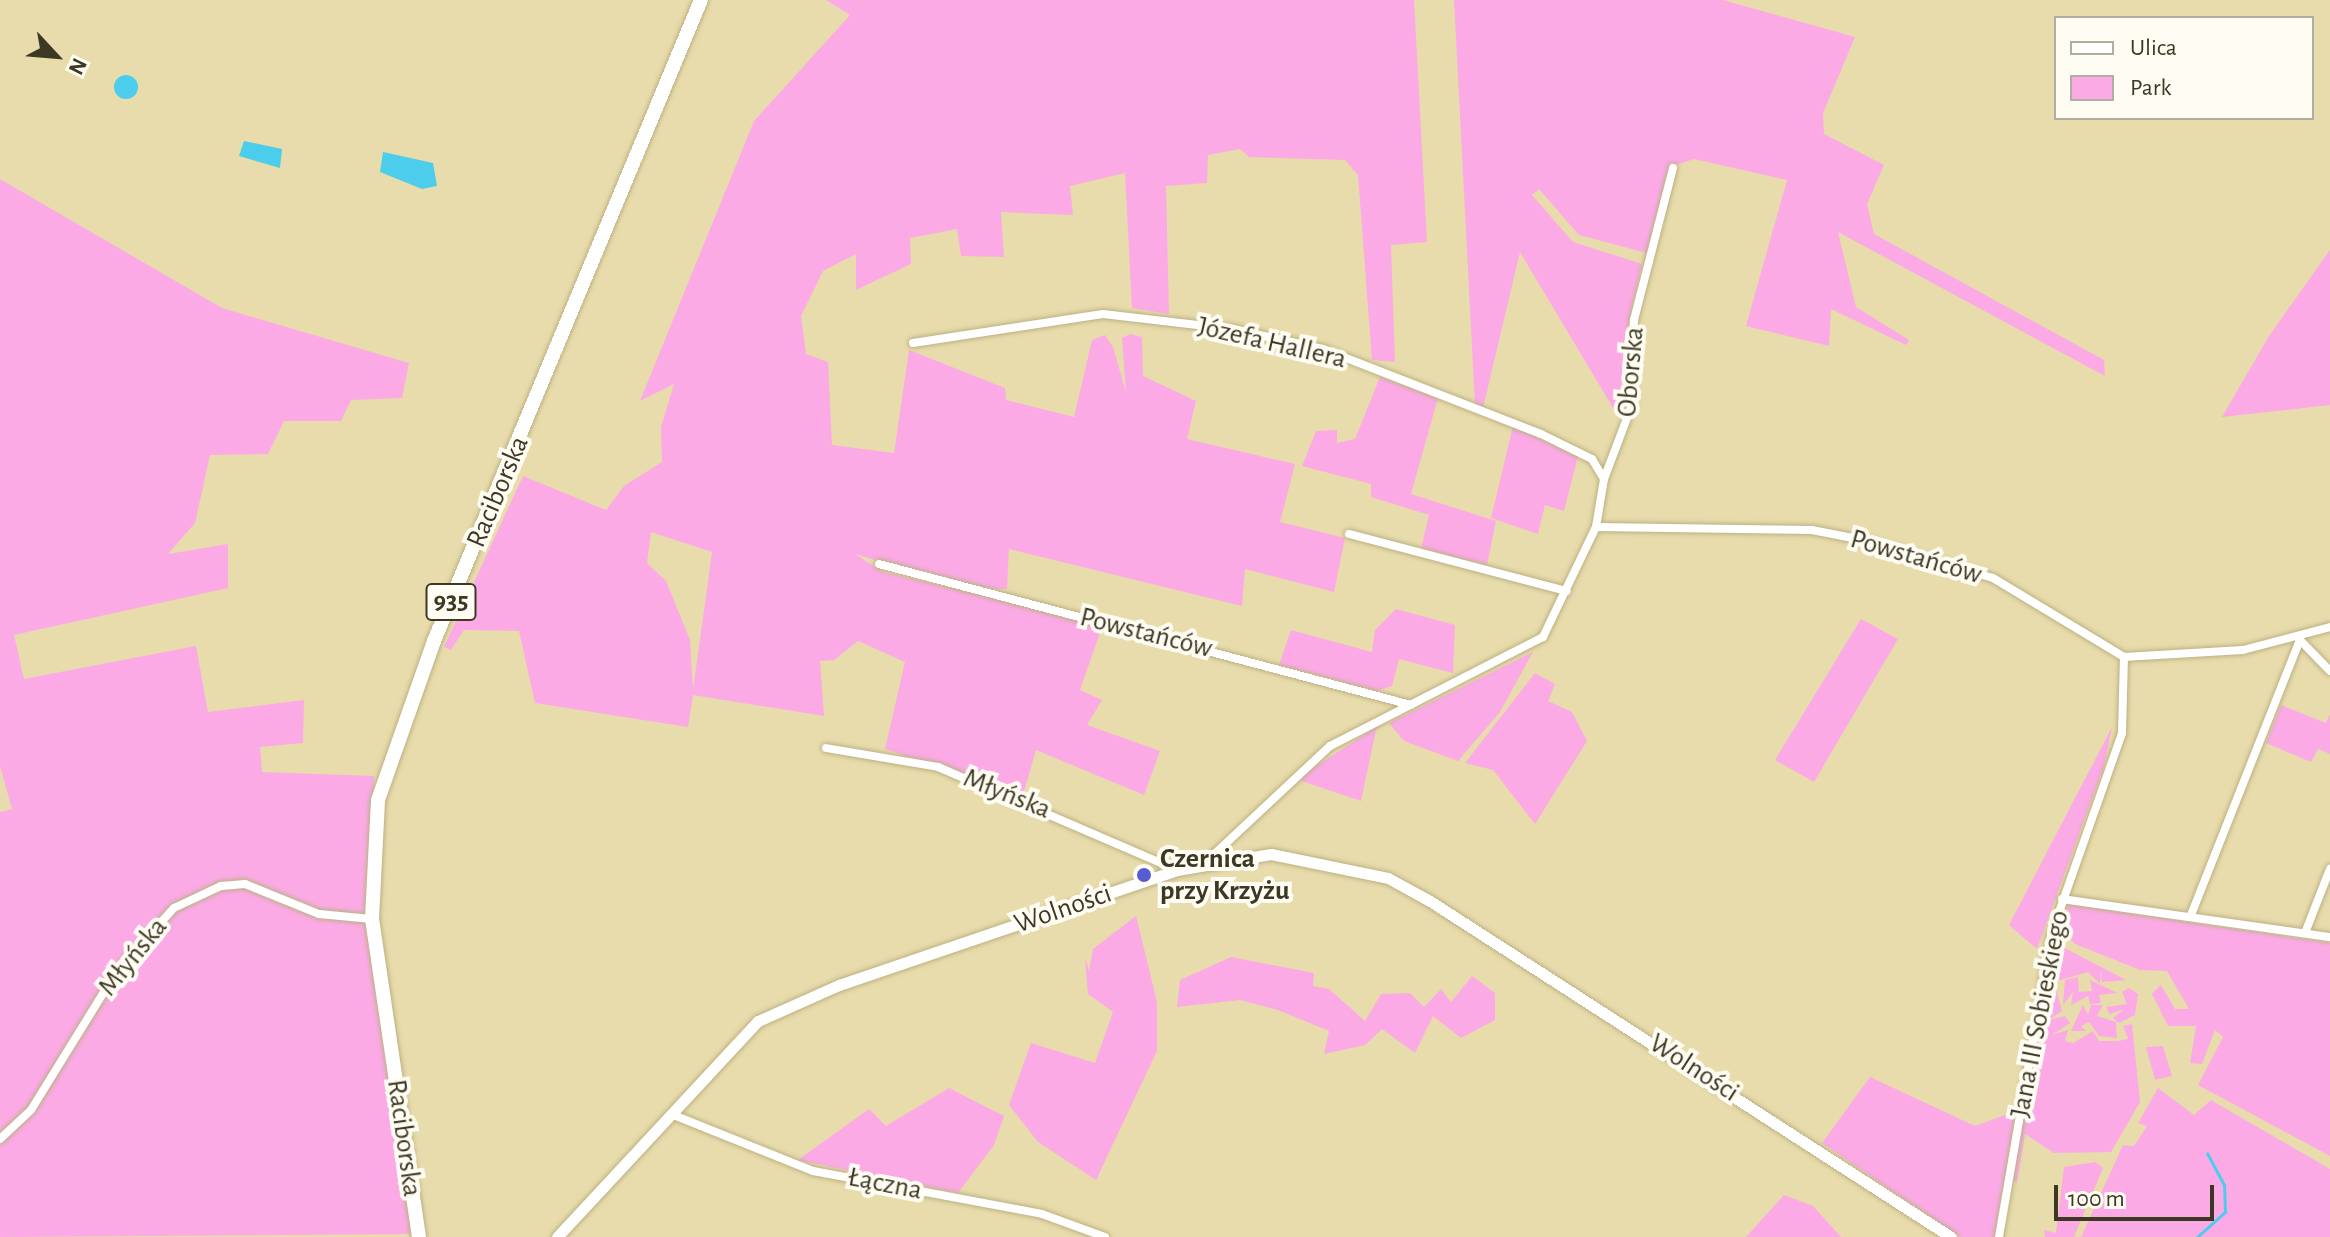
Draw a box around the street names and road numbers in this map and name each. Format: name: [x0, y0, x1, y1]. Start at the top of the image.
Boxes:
street label: Józefa Hallera: [1195, 310, 1349, 376]
street label: Oborska: [1610, 326, 1652, 418]
street label: Raciborska: [460, 431, 536, 553]
street label: Powstańców: [1846, 522, 1986, 592]
road number: 935: [425, 580, 477, 624]
street label: Powstańców: [1076, 600, 1216, 666]
street label: Młyńska: [958, 761, 1056, 827]
street label: Wolności: [1010, 877, 1116, 941]
street label: Jana III Sobieskiego: [2003, 908, 2077, 1120]
street label: Młyńska: [91, 911, 175, 1003]
street label: Wolności: [1643, 1027, 1745, 1109]
street label: Raciborska: [379, 1077, 429, 1199]
street label: Łączna: [845, 1160, 925, 1208]

